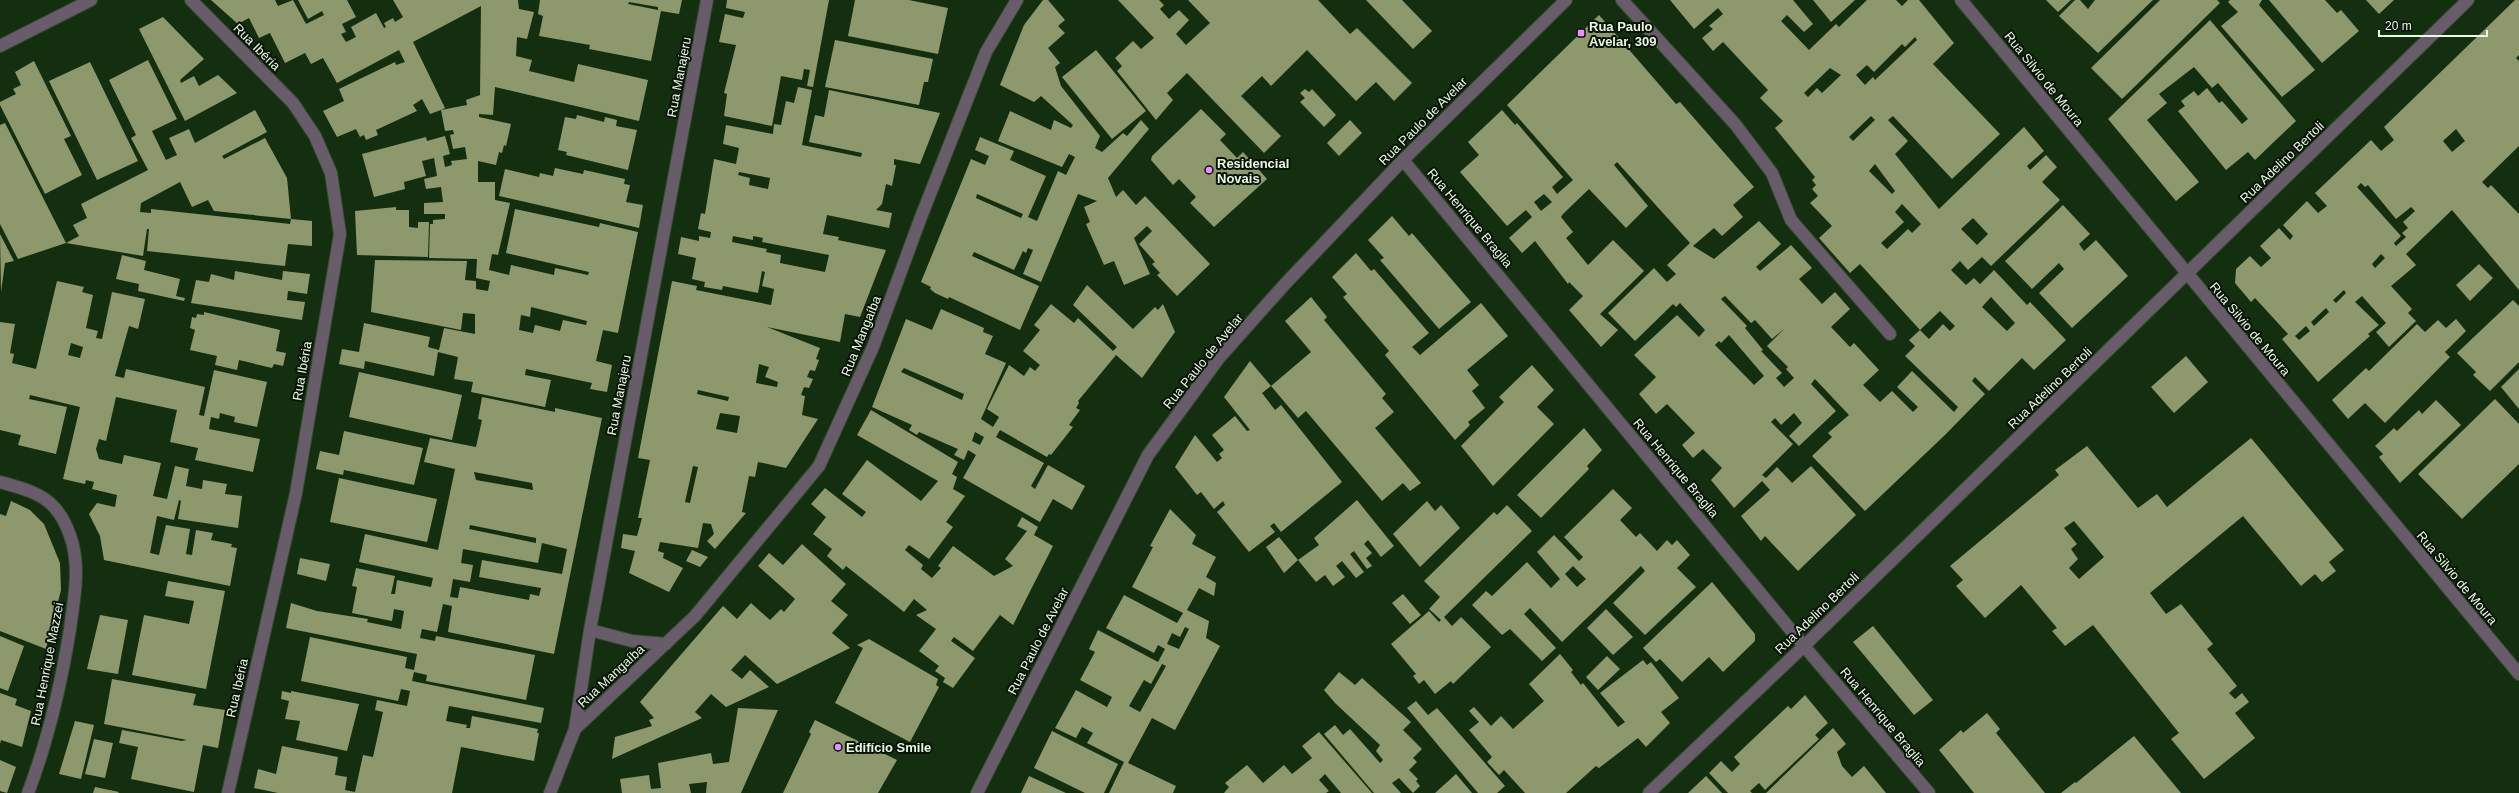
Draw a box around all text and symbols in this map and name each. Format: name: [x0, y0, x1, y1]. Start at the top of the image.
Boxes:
scale bar: [2379, 12, 2487, 38]
place label: Rua Paulo Avelar, 309: [1589, 19, 1656, 49]
text: 20 m: [2385, 19, 2412, 33]
street label: Rua Ibéria: [230, 20, 284, 74]
marker: Rua Paulo Avelar, 309: [1576, 28, 1586, 38]
street label: Rua Silvio de Moura: [2001, 29, 2087, 130]
street label: Rua Manajeru: [664, 35, 694, 119]
street label: Rua Paulo de Avelar: [1376, 73, 1471, 168]
street label: Rua Adelino Bertoli: [2237, 118, 2327, 206]
place label: Residencial Novais: [1217, 156, 1289, 186]
marker: Residencial Novais: [1204, 165, 1214, 175]
street label: Rua Henrique Braglia: [1424, 166, 1516, 271]
street label: Rua Silvio de Moura: [2207, 279, 2294, 379]
street label: Rua Mangaíba: [838, 293, 884, 378]
street label: Rua Paulo de Avelar: [1160, 310, 1246, 412]
street label: Rua Ibéria: [289, 339, 315, 402]
street label: Rua Adelino Bertoli: [2005, 344, 2095, 432]
street label: Rua Manajeru: [604, 353, 634, 437]
street label: Rua Henrique Braglia: [1630, 416, 1722, 521]
street label: Rua Silvio de Moura: [2414, 528, 2501, 628]
street label: Rua Adelino Bertoli: [1772, 569, 1862, 657]
street label: Rua Paulo de Avelar: [1004, 584, 1072, 697]
street label: Rua Henrique Mazzei: [28, 601, 66, 727]
street label: Rua Mangaíba: [575, 641, 648, 711]
street label: Rua Ibéria: [223, 656, 251, 719]
street label: Rua Henrique Braglia: [1837, 665, 1929, 770]
place label: Edifício Smile: [846, 740, 931, 755]
marker: Edifício Smile: [833, 742, 843, 752]

